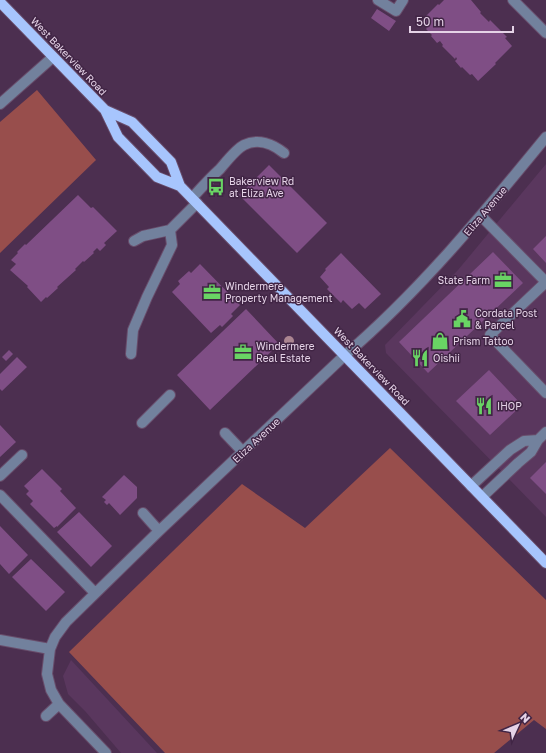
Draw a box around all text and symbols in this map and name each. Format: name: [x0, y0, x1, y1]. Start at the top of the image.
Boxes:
scale bar: [410, 8, 513, 34]
text: 50 m: [416, 14, 444, 29]
street label: West Bakerview Road: [29, 15, 109, 97]
place label: Bakerview Rd at Eliza Ave: [229, 175, 294, 199]
bus stop icon: Bakerview Rd at Eliza Ave: [206, 177, 226, 197]
street label: Eliza Avenue: [461, 184, 509, 238]
office icon: State Farm: [493, 270, 513, 290]
place label: State Farm: [438, 274, 490, 286]
place label: Windermere Property Management: [225, 280, 332, 304]
office icon: Windermere Property Management: [202, 282, 222, 302]
place label: Cordata Post & Parcel: [475, 307, 537, 331]
public building icon: Cordata Post & Parcel: [452, 309, 472, 329]
street label: West Bakerview Road: [332, 325, 412, 407]
shop icon: Prism Tattoo: [430, 331, 450, 351]
place label: Prism Tattoo: [453, 335, 514, 347]
place label: Windermere Real Estate: [256, 340, 315, 364]
office icon: Windermere Real Estate: [233, 342, 253, 362]
restaurant icon: Oishii: [410, 348, 430, 368]
place label: Oishii: [433, 352, 460, 364]
restaurant icon: IHOP: [474, 396, 494, 416]
place label: IHOP: [497, 400, 522, 412]
street label: Eliza Avenue: [230, 415, 282, 465]
north arrow: [498, 705, 538, 745]
text: N: [518, 710, 533, 725]

